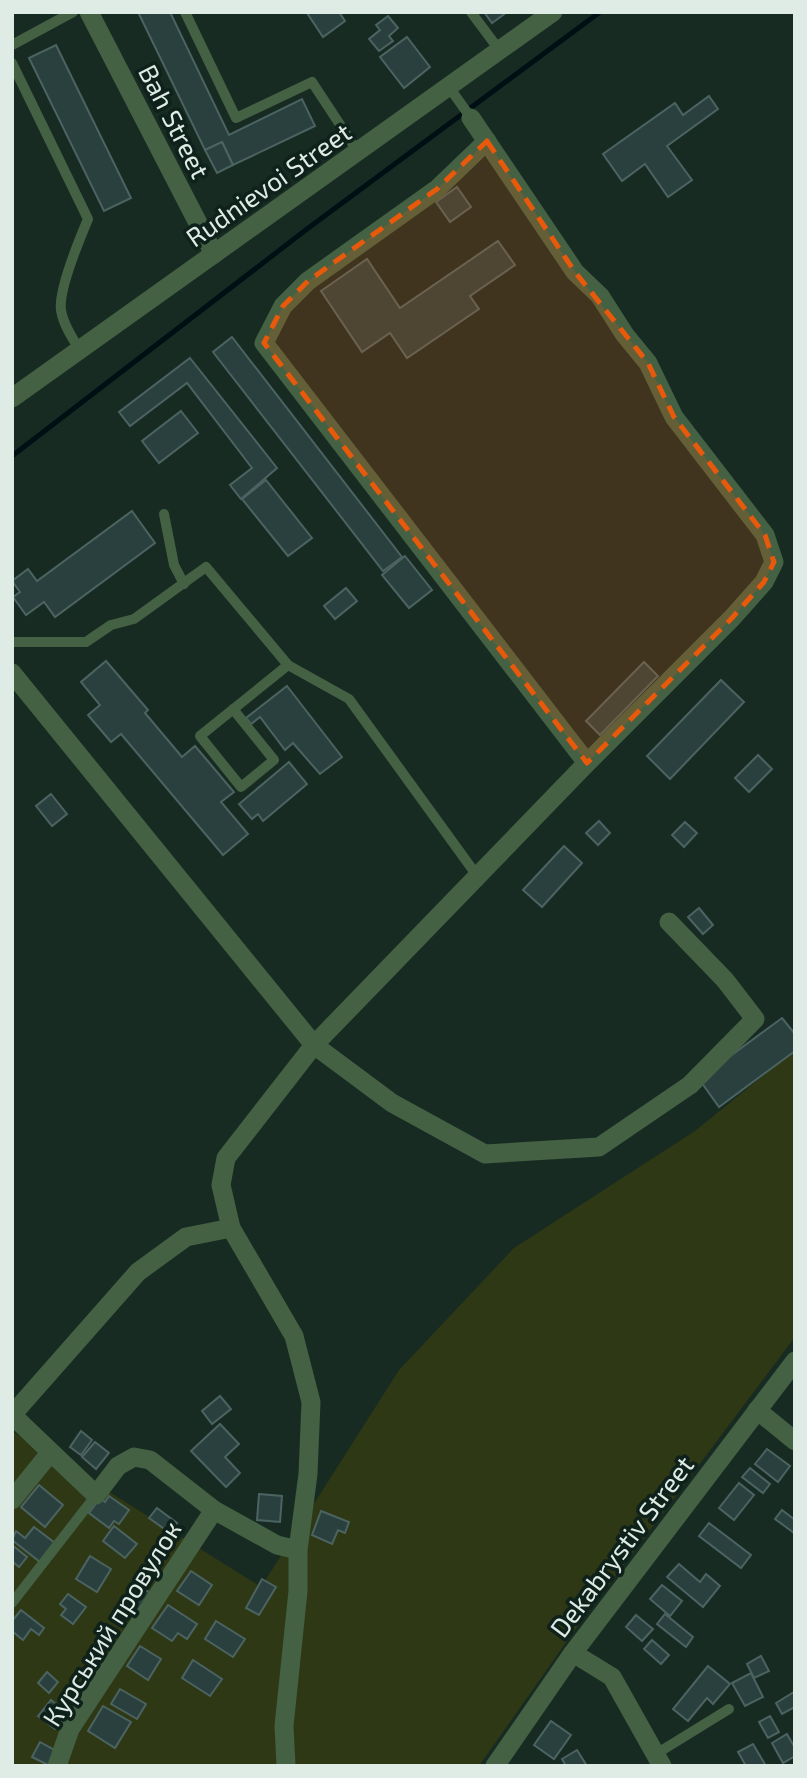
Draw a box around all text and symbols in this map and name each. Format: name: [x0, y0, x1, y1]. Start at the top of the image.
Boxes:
street label: Bah Street: [133, 59, 217, 183]
street label: Rudnievoi Street: [180, 116, 356, 252]
street label: Dekabrystiv Street: [543, 1449, 699, 1643]
street label: Курський провулок: [35, 1515, 188, 1732]

